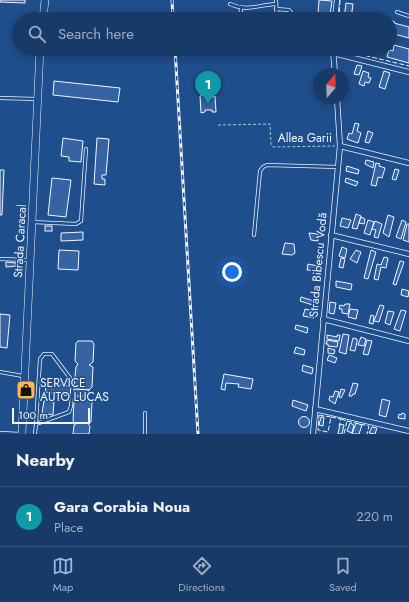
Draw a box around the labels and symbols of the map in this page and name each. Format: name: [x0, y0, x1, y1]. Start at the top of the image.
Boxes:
north arrow: [313, 68, 349, 104]
pin: 1: [195, 71, 221, 104]
street label: Allea Garii: [278, 129, 332, 147]
street label: Strada Caracal: [9, 204, 31, 278]
street label: Strada Bibescu Vodă: [304, 212, 332, 318]
your location: [222, 262, 242, 282]
place label: SERVICE AUTO LUCAS: [40, 374, 109, 406]
shop icon: SERVICE AUTO LUCAS: [15, 379, 37, 401]
scale bar: [12, 406, 90, 425]

